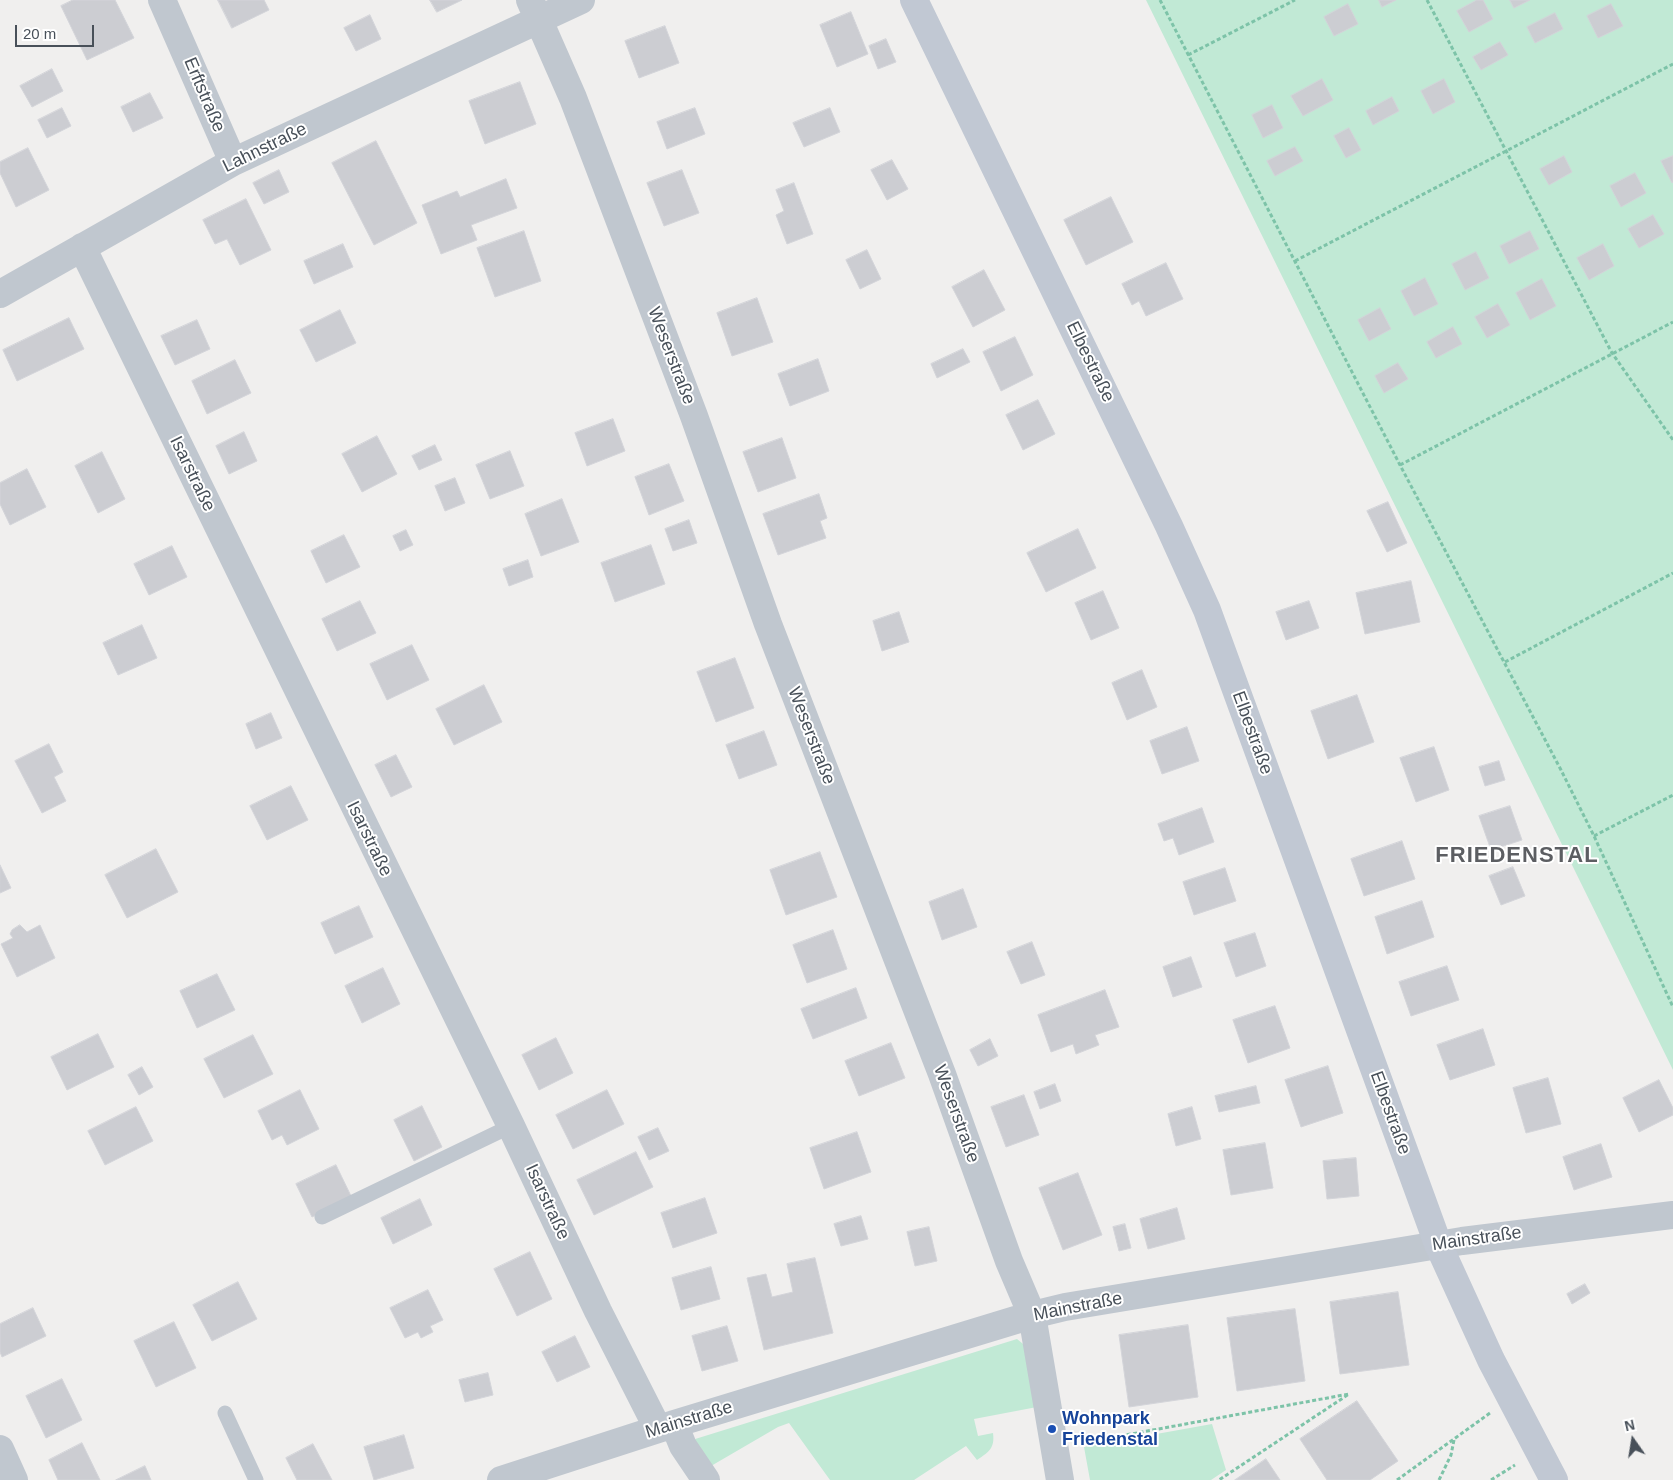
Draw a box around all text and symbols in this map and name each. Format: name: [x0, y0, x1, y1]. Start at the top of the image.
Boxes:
scale bar: [18, 15, 96, 47]
text: 20 m: [23, 25, 56, 42]
street label: Erftstraße: [179, 54, 229, 136]
street label: Lahnstraße: [219, 118, 311, 178]
street label: Weserstraße: [643, 304, 699, 408]
street label: Elbestraße: [1061, 318, 1119, 406]
street label: Isarstraße: [165, 433, 219, 515]
street label: Weserstraße: [783, 684, 839, 788]
street label: Elbestraße: [1227, 688, 1277, 778]
street label: Isarstraße: [342, 798, 396, 880]
district label: FRIEDENSTAL: [1434, 843, 1600, 869]
street label: Weserstraße: [928, 1062, 984, 1166]
street label: Elbestraße: [1365, 1068, 1415, 1158]
street label: Isarstraße: [520, 1161, 574, 1243]
street label: Mainstraße: [1431, 1222, 1523, 1256]
street label: Mainstraße: [1032, 1288, 1124, 1326]
street label: Mainstraße: [643, 1397, 735, 1443]
place label: Wohnpark Friedenstal: [1062, 1408, 1158, 1450]
north arrow: [1608, 1415, 1658, 1465]
text: N: [1623, 1416, 1636, 1434]
marker: Wohnpark Friedenstal: [1046, 1423, 1058, 1435]

